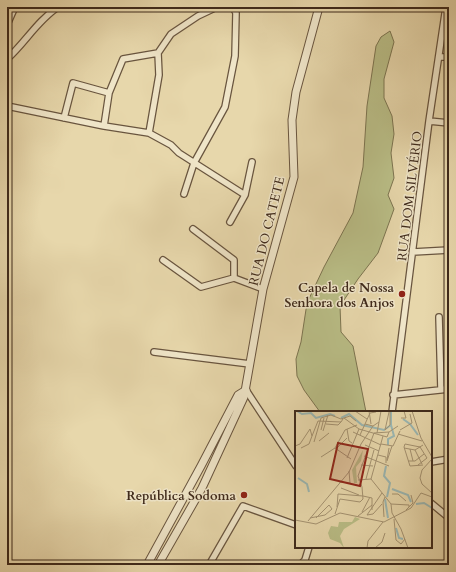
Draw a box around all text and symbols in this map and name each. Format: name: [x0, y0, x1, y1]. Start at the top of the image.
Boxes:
street label: RUA DOM SILVÉRIO: [393, 130, 427, 262]
street label: RUA DO CATETE: [245, 175, 289, 288]
place label: Capela de Nossa Senhora dos Anjos: [285, 279, 395, 312]
marker: Capela de Nossa Senhora dos Anjos: [397, 289, 407, 299]
inset map: [295, 411, 432, 548]
place label: República Sodoma: [126, 487, 237, 505]
marker: República Sodoma: [239, 490, 249, 500]

